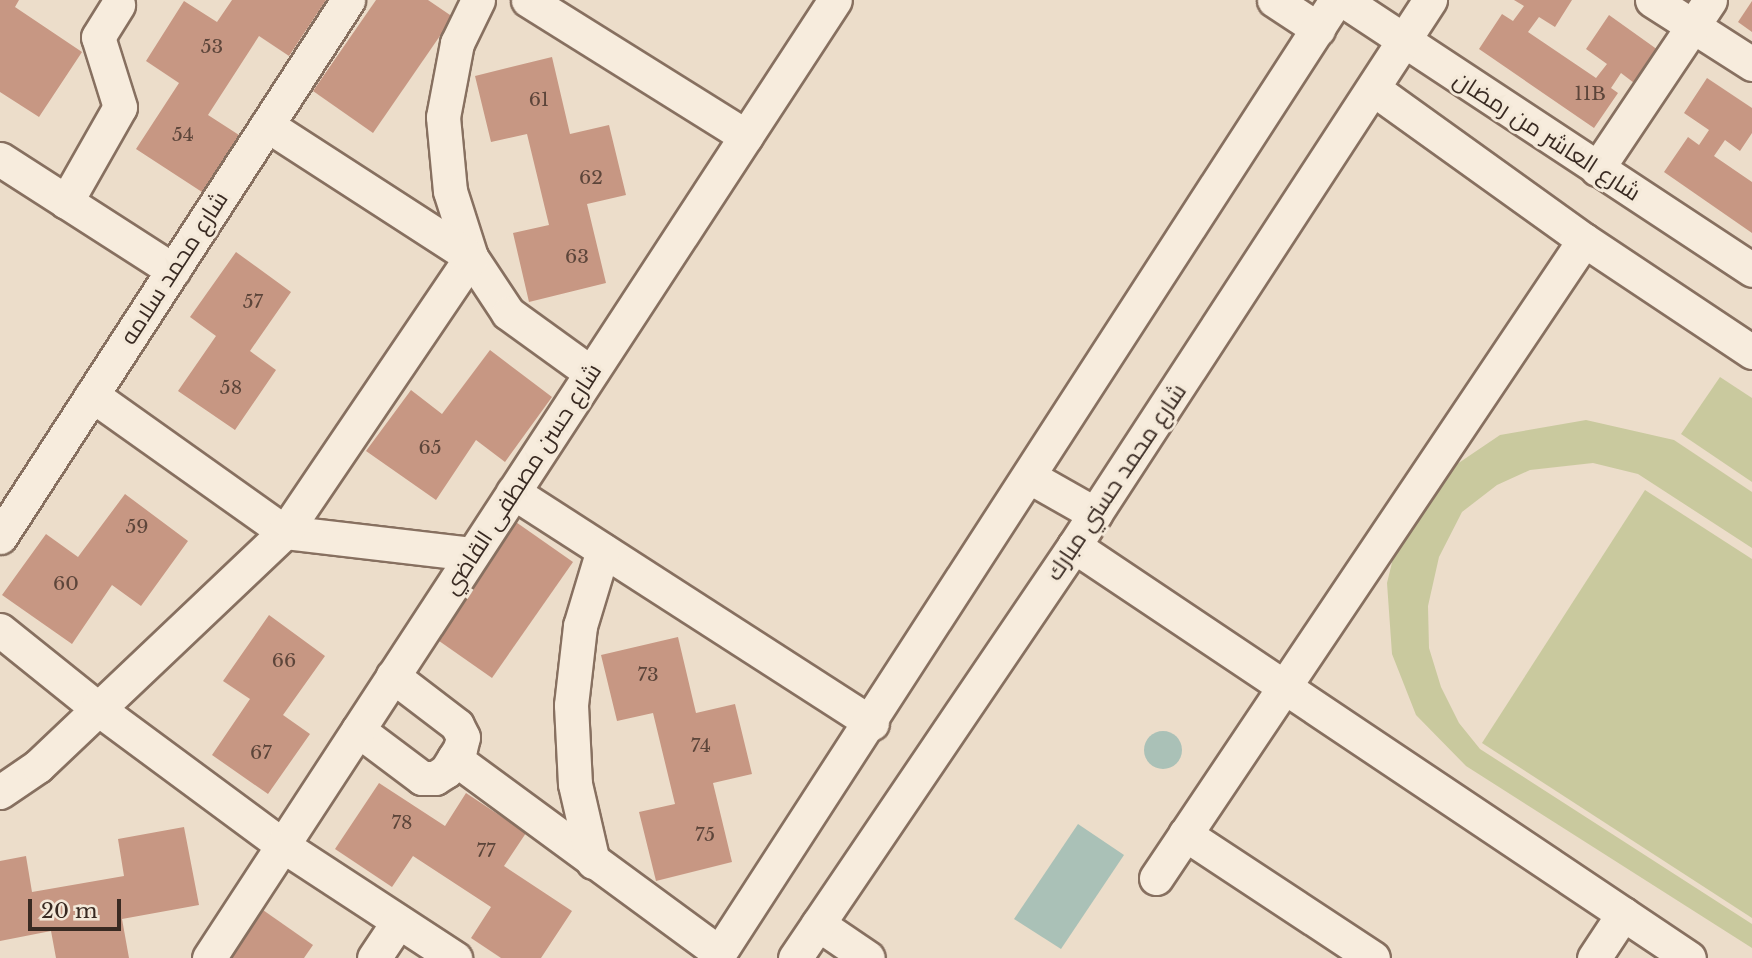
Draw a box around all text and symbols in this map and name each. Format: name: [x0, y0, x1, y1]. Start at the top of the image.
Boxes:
house number: 53: [201, 36, 223, 58]
street label: شارع العاشر من رمضان: [1448, 65, 1646, 207]
house number: 11B: [1574, 83, 1606, 105]
house number: 61: [529, 89, 549, 111]
house number: 54: [172, 124, 194, 146]
house number: 62: [579, 167, 603, 189]
street label: شارع محمد سلامه: [114, 186, 234, 350]
house number: 63: [565, 246, 589, 268]
house number: 57: [243, 291, 263, 313]
street label: شارع حسن مصطفى القاضي: [437, 358, 607, 600]
house number: 58: [220, 377, 242, 399]
street label: شارع محمد حسني مبارك: [1040, 378, 1192, 586]
house number: 65: [418, 437, 442, 459]
house number: 59: [125, 516, 149, 538]
house number: 60: [53, 573, 79, 595]
house number: 66: [272, 650, 296, 672]
house number: 73: [637, 664, 659, 686]
house number: 74: [691, 735, 711, 757]
house number: 67: [250, 742, 272, 764]
house number: 78: [391, 812, 413, 834]
house number: 75: [695, 824, 715, 846]
house number: 77: [476, 840, 496, 862]
scale bar: [32, 884, 124, 928]
text: 20 m: [41, 898, 98, 924]

